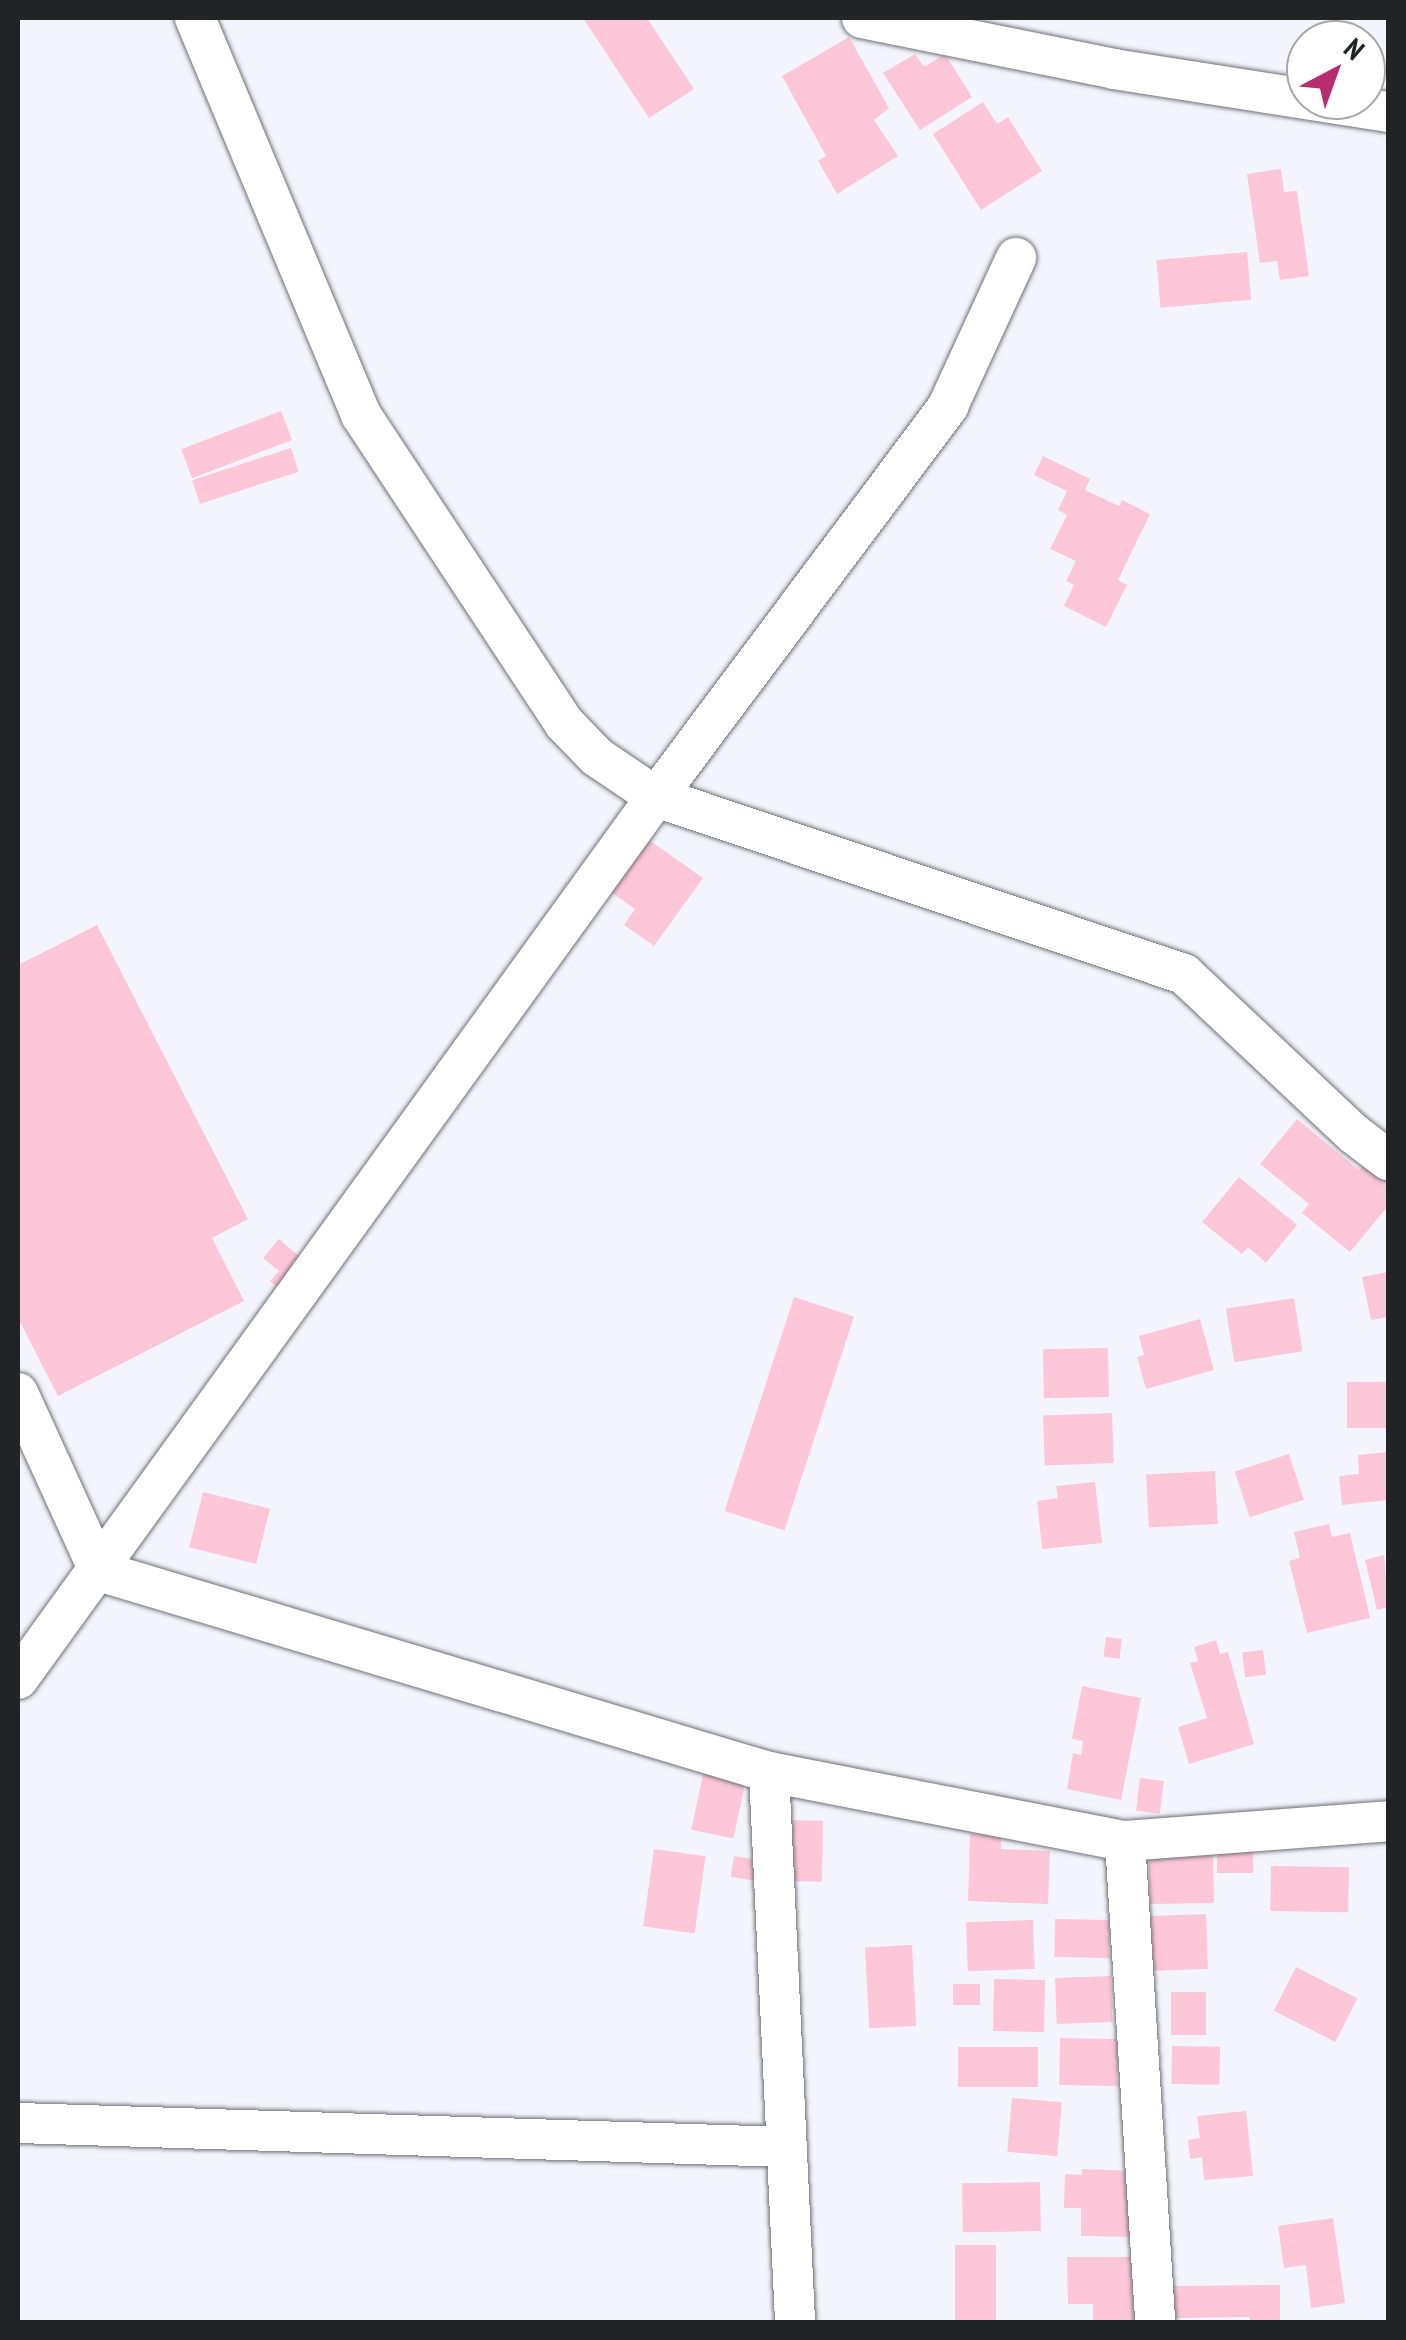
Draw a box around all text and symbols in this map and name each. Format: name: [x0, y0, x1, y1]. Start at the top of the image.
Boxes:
north arrow: [1286, 20, 1386, 120]
text: N: [1337, 30, 1373, 67]

